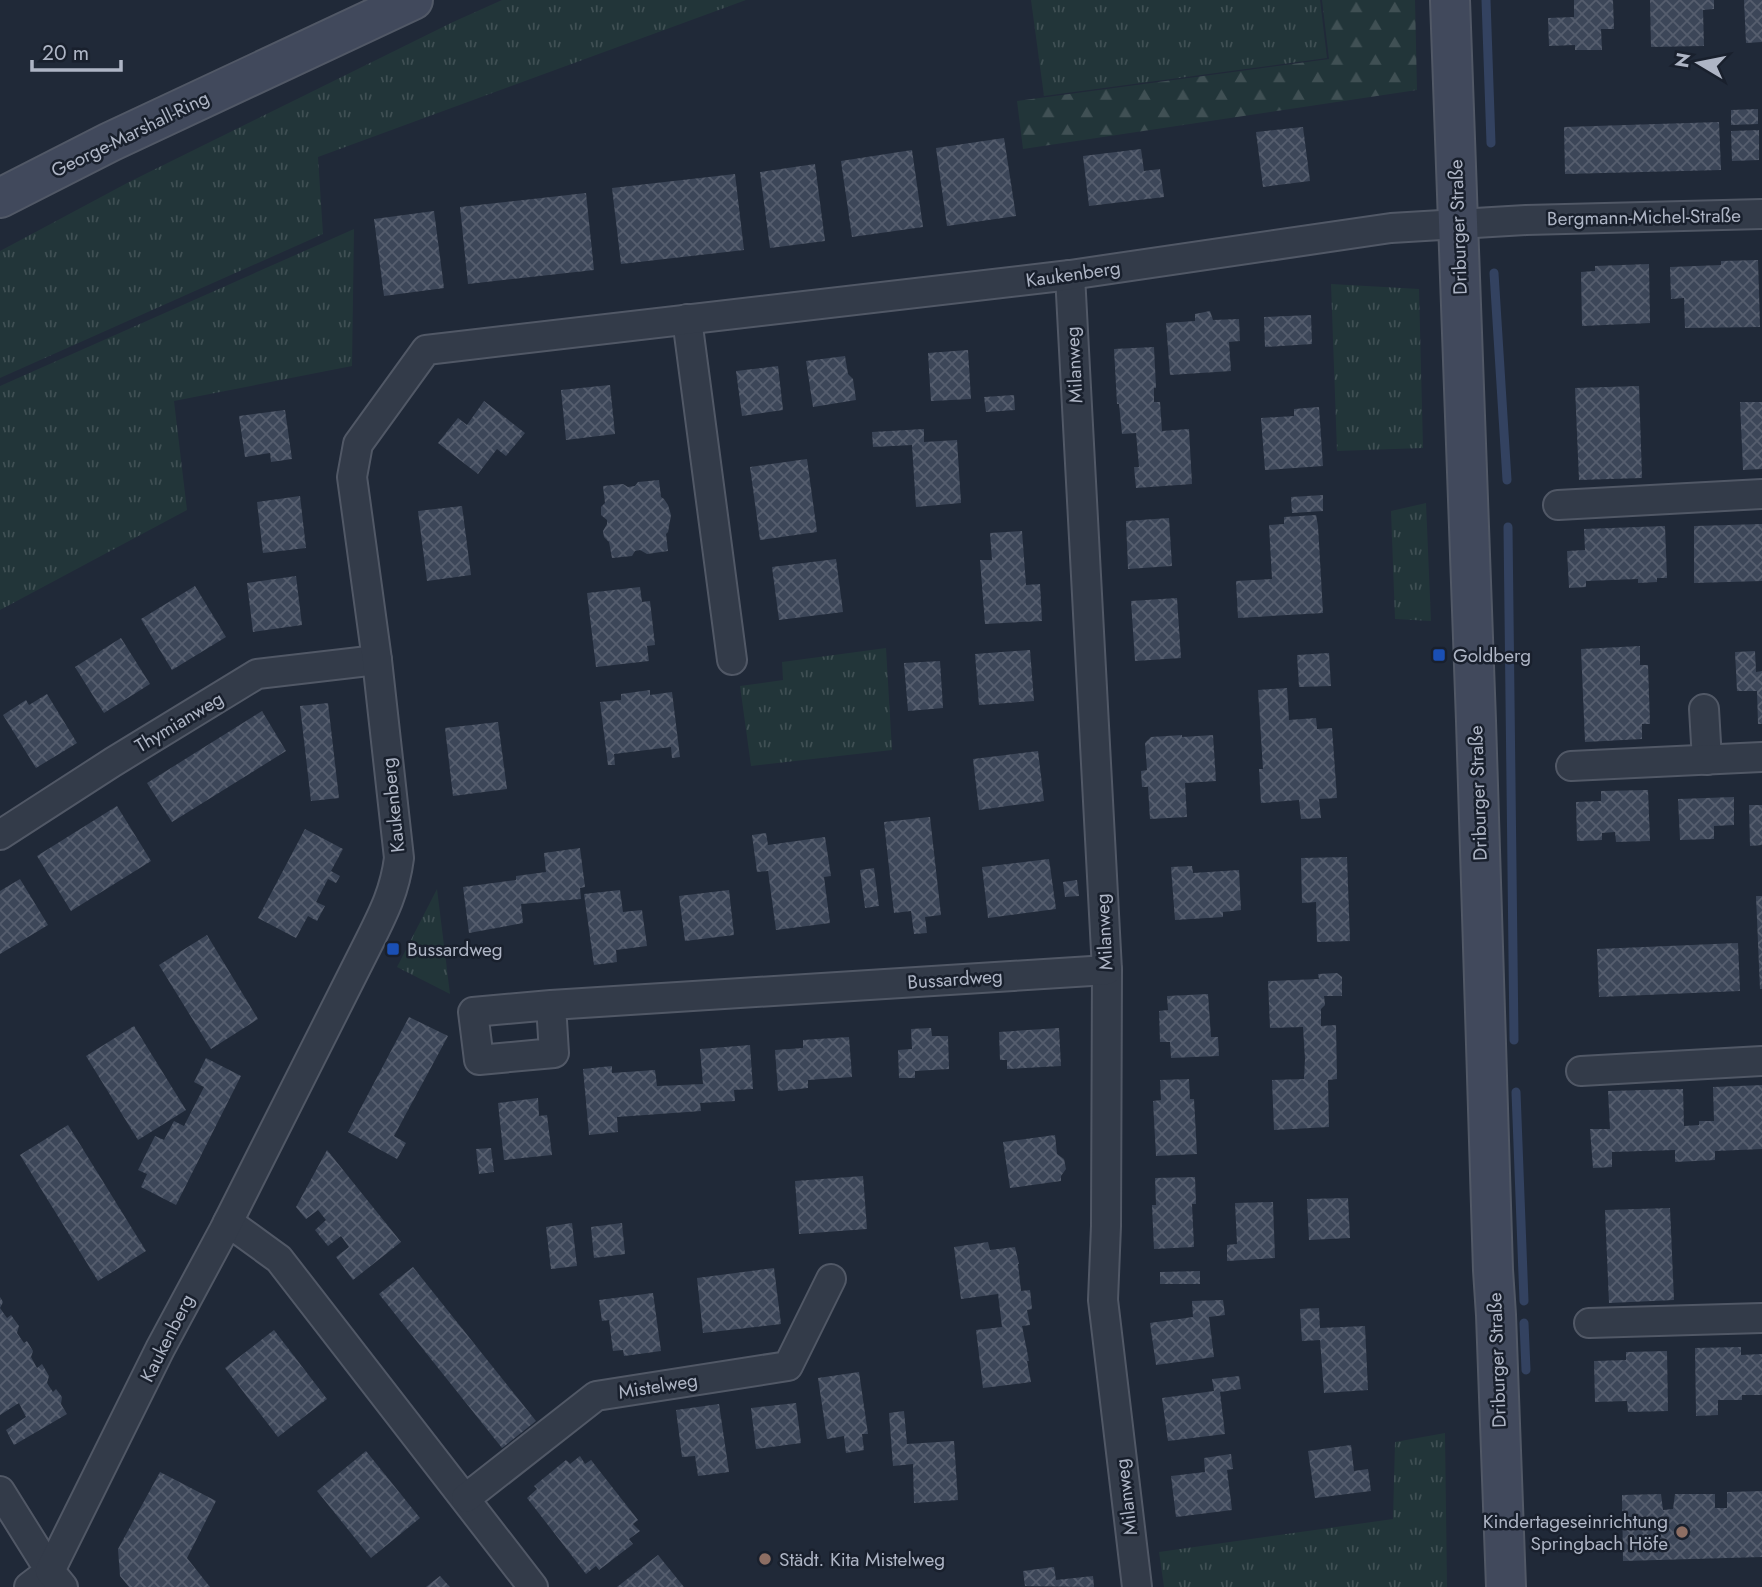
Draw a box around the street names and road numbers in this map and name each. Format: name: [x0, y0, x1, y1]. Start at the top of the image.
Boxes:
street label: George-Marshall-Ring: [46, 84, 214, 184]
street label: Driburger Straße: [1442, 159, 1474, 295]
street label: Bergmann-Michel-Straße: [1547, 202, 1741, 232]
street label: Kaukenberg: [1024, 254, 1122, 294]
street label: Milanweg: [1059, 326, 1089, 404]
street label: Thymianweg: [130, 685, 228, 759]
street label: Driburger Straße: [1462, 725, 1494, 861]
street label: Kaukenberg: [375, 756, 411, 854]
street label: Milanweg: [1089, 893, 1119, 971]
street label: Bussardweg: [906, 962, 1004, 996]
street label: Kaukenberg: [133, 1289, 201, 1387]
street label: Driburger Straße: [1481, 1292, 1513, 1428]
street label: Mistelweg: [616, 1366, 700, 1406]
street label: Milanweg: [1108, 1457, 1144, 1537]

